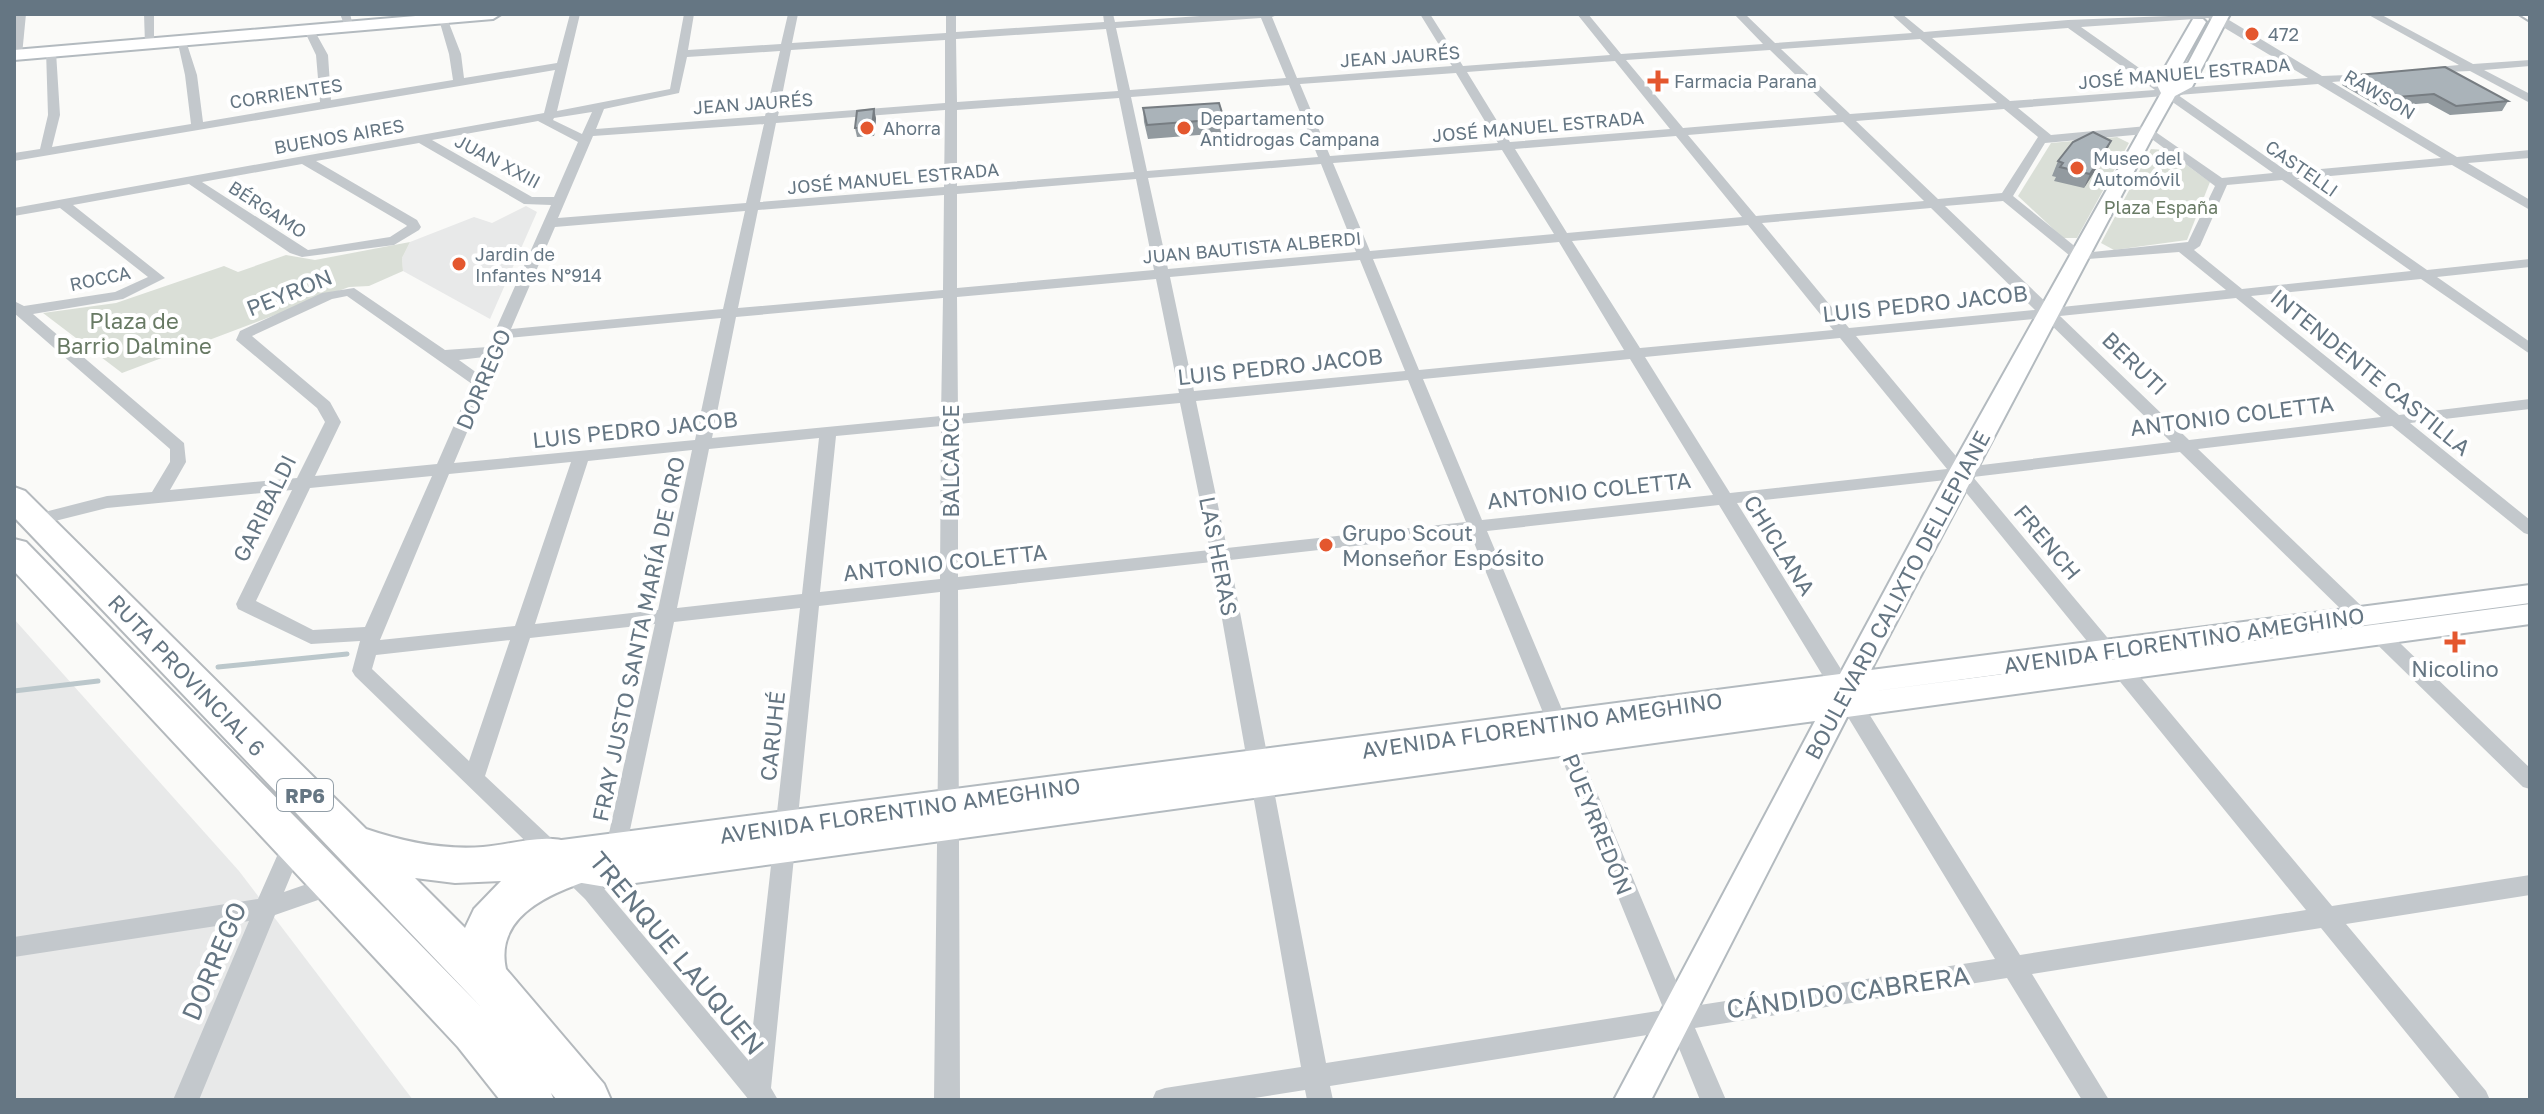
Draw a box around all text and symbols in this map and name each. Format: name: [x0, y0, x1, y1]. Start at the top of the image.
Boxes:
place label: 472: [2268, 23, 2299, 45]
marker: 472: [2243, 25, 2261, 43]
street label: JEAN JAURÉS: [1339, 41, 1461, 71]
street label: JOSÉ MANUEL ESTRADA: [2077, 53, 2291, 93]
street label: RAWSON: [2341, 64, 2419, 124]
place label: Farmacia Parana: [1674, 70, 1817, 92]
marker: Farmacia Parana: [1649, 72, 1667, 90]
street label: CORRIENTES: [228, 73, 344, 113]
street label: JEAN JAURÉS: [692, 88, 814, 118]
street label: JOSÉ MANUEL ESTRADA: [1431, 106, 1645, 146]
place label: Departamento Antidrogas Campana: [1200, 107, 1380, 150]
street label: BUENOS AIRES: [272, 114, 406, 158]
place label: Ahorra: [883, 117, 941, 139]
marker: Ahorra: [858, 119, 876, 137]
marker: Departamento Antidrogas Campana: [1175, 119, 1193, 137]
street label: JUAN XXIII: [451, 129, 545, 193]
street label: CASTELLI: [2262, 135, 2342, 201]
place label: Museo del Automóvil: [2093, 147, 2182, 190]
street label: JOSÉ MANUEL ESTRADA: [786, 158, 1000, 198]
marker: Museo del Automóvil: [2068, 159, 2086, 177]
street label: BÉRGAMO: [225, 176, 311, 242]
park label: Plaza España: [2104, 196, 2218, 218]
street label: JUAN BAUTISTA ALBERDI: [1142, 226, 1362, 268]
place label: Jardin de Infantes N°914: [475, 243, 602, 286]
marker: Jardin de Infantes N°914: [450, 255, 468, 273]
street label: ROCCA: [68, 261, 132, 295]
street label: PEYRON: [242, 263, 336, 321]
street label: LUIS PEDRO JACOB: [1821, 279, 2029, 327]
street label: INTENDENTE CASTILLA: [2266, 283, 2477, 461]
park label: Plaza de Barrio Dalmine: [56, 307, 212, 359]
street label: DORREGO: [450, 325, 516, 433]
street label: BERUTI: [2097, 326, 2173, 400]
street label: LUIS PEDRO JACOB: [1176, 342, 1384, 390]
street label: ANTONIO COLETTA: [2129, 389, 2336, 441]
street label: BALCARCE: [937, 404, 964, 518]
street label: LUIS PEDRO JACOB: [531, 405, 739, 453]
street label: BOULEVARD CALIXTO DELLEPIANE: [1799, 426, 1995, 764]
street label: GARIBALDI: [227, 450, 301, 566]
street label: FRAY JUSTO SANTA MARÍA DE ORO: [586, 454, 690, 824]
street label: ANTONIO COLETTA: [1486, 466, 1693, 514]
street label: CHICLANA: [1739, 490, 1822, 600]
street label: LAS HERAS: [1194, 494, 1244, 618]
street label: FRENCH: [2009, 499, 2087, 585]
place label: Grupo Scout Monseñor Espósito: [1342, 519, 1544, 571]
marker: Grupo Scout Monseñor Espósito: [1317, 536, 1335, 554]
street label: ANTONIO COLETTA: [842, 538, 1049, 586]
street label: RUTA PROVINCIAL 6: [103, 588, 271, 762]
street label: AVENIDA FLORENTINO AMEGHINO: [2002, 601, 2366, 679]
marker: Nicolino: [2446, 633, 2464, 651]
place label: Nicolino: [2411, 655, 2499, 682]
street label: AVENIDA FLORENTINO AMEGHINO: [1360, 686, 1724, 764]
street label: CARUHÉ: [754, 690, 790, 782]
street label: PUEYRREDÓN: [1557, 749, 1639, 899]
street label: AVENIDA FLORENTINO AMEGHINO: [718, 771, 1082, 849]
road number: RP6: [277, 779, 333, 811]
street label: TRENQUE LAUQUEN: [583, 845, 771, 1061]
street label: DORREGO: [175, 897, 253, 1025]
street label: CÁNDIDO CABRERA: [1724, 960, 1972, 1024]

